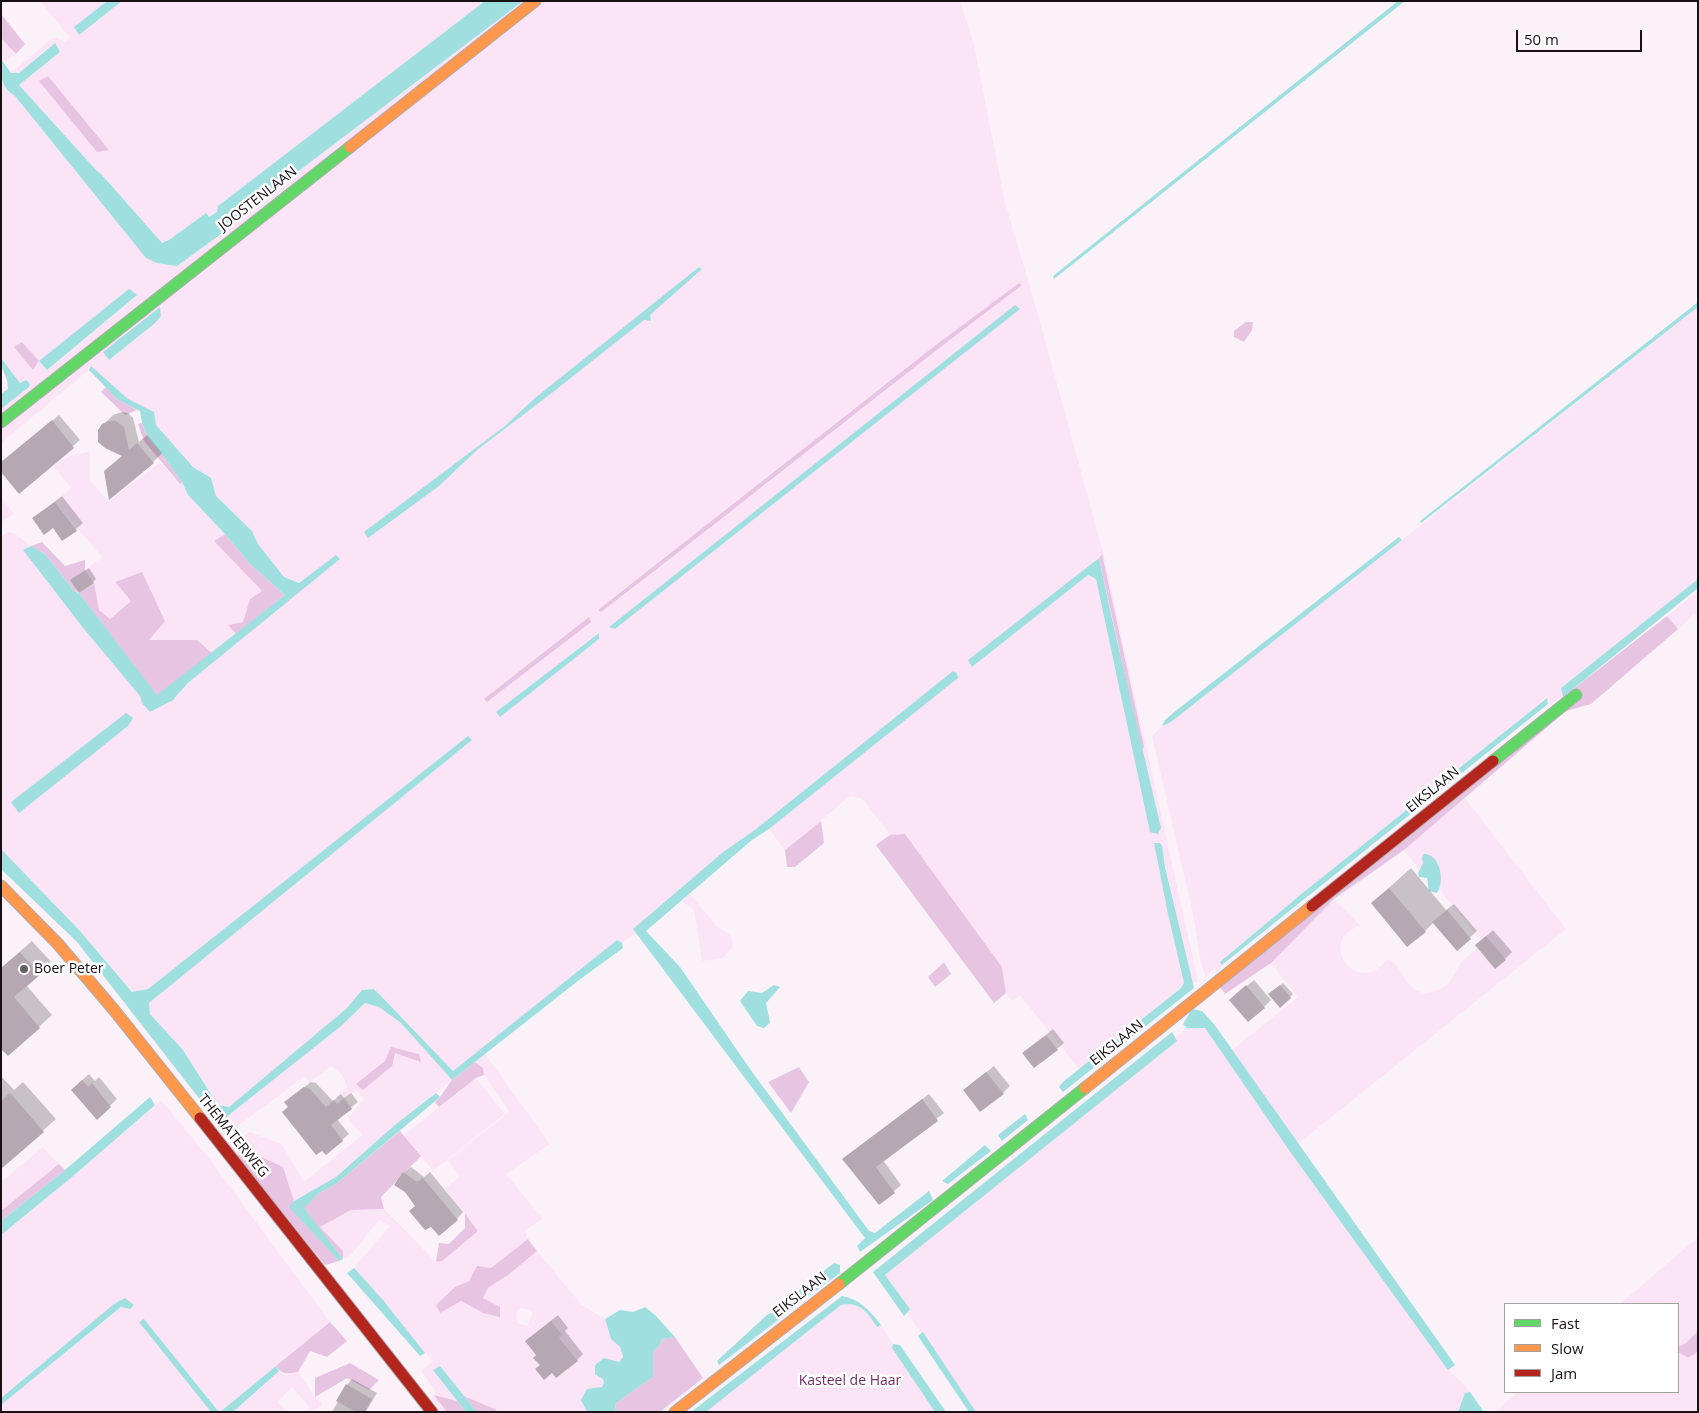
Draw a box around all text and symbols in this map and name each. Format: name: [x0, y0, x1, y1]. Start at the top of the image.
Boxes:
scale bar: [1519, 20, 1645, 52]
text: 50 m: [1524, 29, 1559, 49]
street label: JOOSTENLAAN: [215, 163, 301, 235]
street label: EIKSLAAN: [1403, 763, 1463, 817]
place label: Boer Peter: [34, 961, 104, 977]
marker: Boer Peter: [18, 963, 30, 975]
street label: EIKSLAAN: [1087, 1016, 1147, 1070]
street label: THEMATERWEG: [194, 1091, 272, 1181]
street label: EIKSLAAN: [770, 1269, 830, 1321]
legend: [1504, 1303, 1679, 1393]
text: Fast: [1551, 1313, 1580, 1333]
text: Slow: [1551, 1338, 1584, 1358]
text: Jam: [1551, 1363, 1577, 1383]
park label: Kasteel de Haar: [799, 1373, 901, 1389]

